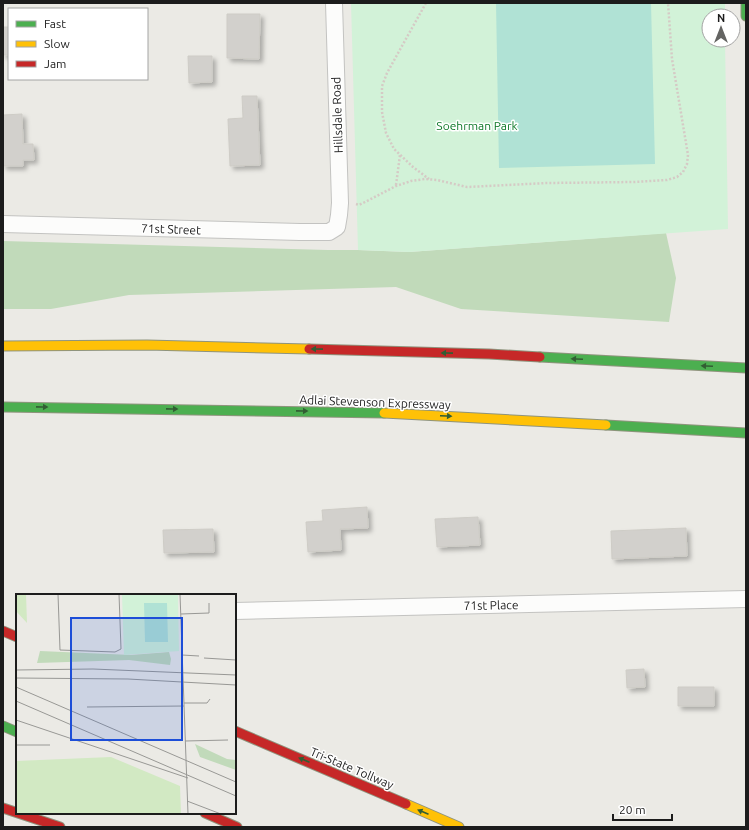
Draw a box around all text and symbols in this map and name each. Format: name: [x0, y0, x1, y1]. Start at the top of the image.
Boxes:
legend: [8, 8, 148, 80]
north arrow: [701, 8, 741, 48]
text: N: [717, 12, 725, 24]
text: Fast: [44, 17, 66, 30]
text: Slow: [44, 37, 70, 50]
text: Jam: [44, 57, 66, 70]
street label: Hillsdale Road: [329, 77, 345, 153]
park label: Soehrman Park: [436, 119, 518, 132]
street label: 71st Street: [141, 221, 201, 237]
one-way arrow: [311, 346, 323, 353]
one-way arrow: [440, 350, 453, 356]
one-way arrow: [571, 355, 583, 362]
one-way arrow: [701, 362, 713, 369]
street label: Adlai Stevenson Expressway: [299, 393, 451, 411]
one-way arrow: [36, 404, 49, 410]
one-way arrow: [166, 406, 179, 412]
one-way arrow: [296, 408, 308, 415]
one-way arrow: [440, 413, 452, 420]
inset map: [16, 594, 236, 814]
street label: 71st Place: [463, 598, 519, 612]
street label: Tri-State Tollway: [308, 745, 396, 791]
one-way arrow: [298, 757, 310, 764]
scale bar: [613, 796, 672, 822]
text: 20 m: [619, 803, 646, 816]
one-way arrow: [417, 808, 429, 814]

